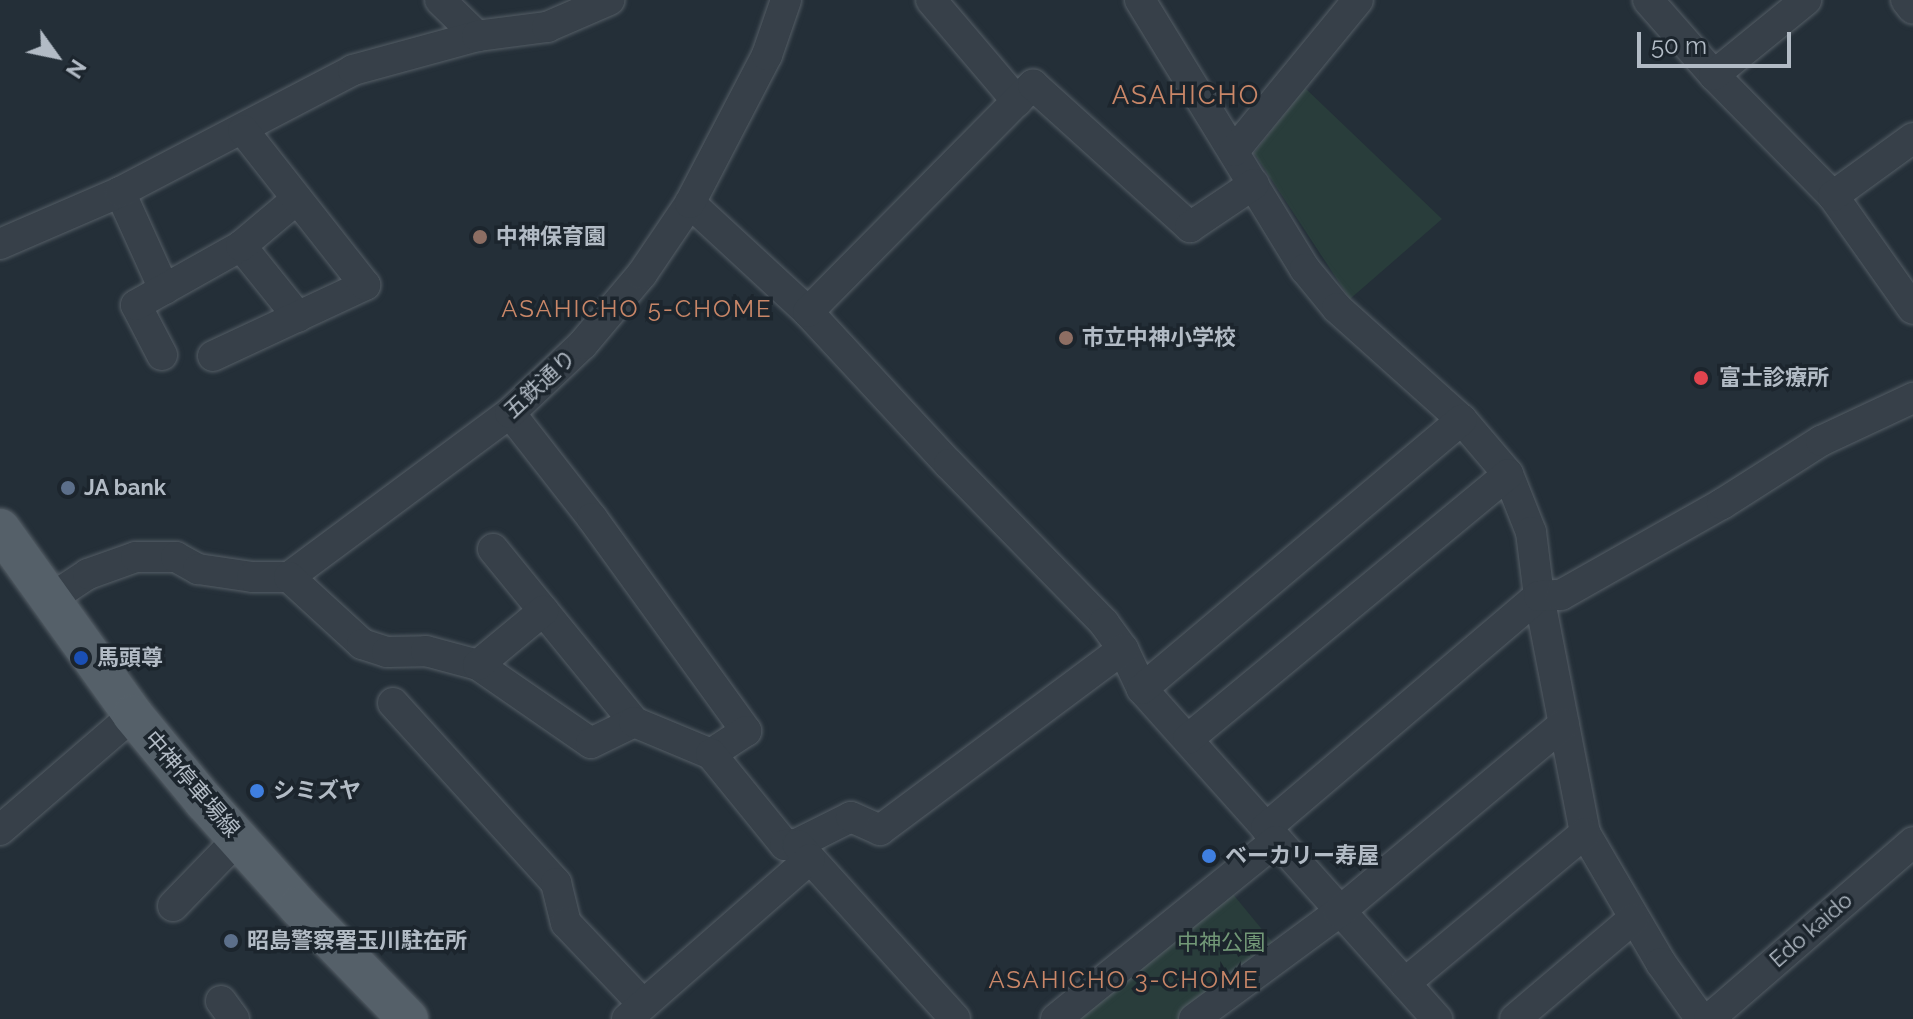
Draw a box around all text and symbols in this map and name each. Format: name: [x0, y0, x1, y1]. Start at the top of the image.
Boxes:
north arrow: [16, 16, 96, 96]
scale bar: [1641, 16, 1795, 66]
text: 50 m: [1651, 31, 1707, 60]
text: N: [61, 55, 92, 83]
district label: ASAHICHO: [1112, 80, 1260, 112]
place label: 中神保育園: [496, 224, 606, 250]
marker: 中神保育園: [471, 228, 489, 246]
district label: ASAHICHO 5-CHOME: [501, 295, 773, 323]
place label: 市立中神小学校: [1082, 325, 1236, 351]
marker: 市立中神小学校: [1057, 329, 1075, 347]
street label: 五鉄通り: [499, 344, 581, 424]
place label: 富士診療所: [1719, 365, 1829, 391]
marker: 富士診療所: [1690, 367, 1712, 389]
place label: JA bank: [84, 475, 167, 501]
marker: JA bank: [59, 479, 77, 497]
place label: 馬頭尊: [97, 645, 163, 671]
marker: 馬頭尊: [72, 649, 90, 667]
street label: 中神停車場線: [139, 726, 245, 842]
place label: シミズヤ: [273, 778, 361, 804]
marker: シミズヤ: [248, 782, 266, 800]
place label: ベーカリー寿屋: [1225, 843, 1379, 869]
marker: ベーカリー寿屋: [1200, 847, 1218, 865]
street label: Edo kaido: [1764, 887, 1858, 973]
place label: 昭島警察署玉川駐在所: [247, 928, 467, 954]
park label: 中神公園: [1177, 930, 1265, 956]
marker: 昭島警察署玉川駐在所: [222, 932, 240, 950]
district label: ASAHICHO 3-CHOME: [988, 966, 1260, 994]

